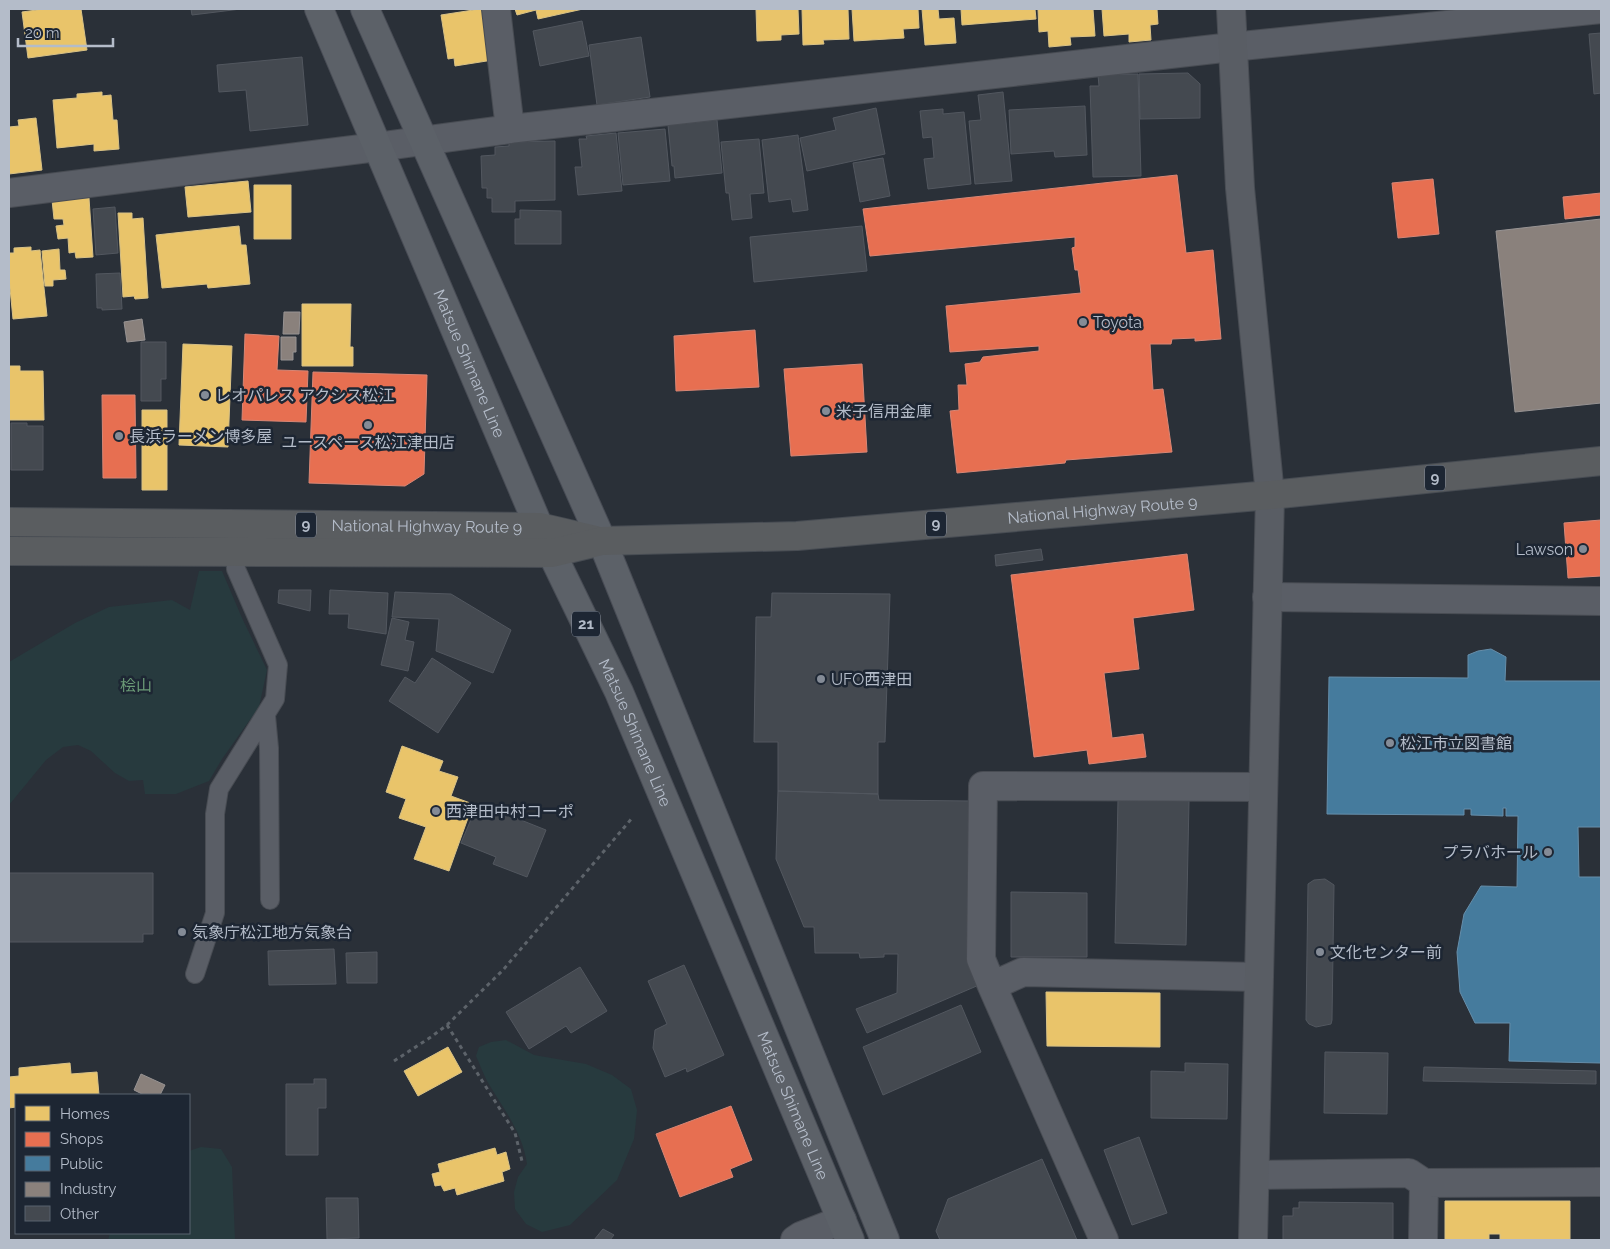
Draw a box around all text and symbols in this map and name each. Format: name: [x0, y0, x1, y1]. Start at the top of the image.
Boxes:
scale bar: [18, 15, 112, 47]
text: 20 m: [25, 24, 60, 42]
street label: Matsue Shimane Line: [430, 286, 509, 440]
place label: Toyota: [1093, 313, 1142, 332]
marker: Toyota: [1077, 316, 1089, 328]
place label: レオパレス アクシス松江: [215, 386, 394, 405]
marker: レオパレス アクシス松江: [199, 389, 211, 401]
place label: 米子信用金庫: [836, 402, 932, 421]
marker: 米子信用金庫: [820, 405, 832, 417]
marker: ユースペース松江津田店: [362, 419, 374, 431]
place label: 長浜ラーメン博多屋: [129, 427, 272, 446]
marker: 長浜ラーメン博多屋: [113, 430, 125, 442]
place label: ユースペース松江津田店: [281, 433, 455, 452]
road number: 9: [1425, 466, 1445, 490]
street label: National Highway Route 9: [1007, 492, 1198, 527]
road number: 9: [296, 512, 316, 538]
road number: 9: [926, 512, 946, 536]
street label: National Highway Route 9: [332, 516, 522, 536]
place label: Lawson: [1516, 540, 1573, 559]
marker: Lawson: [1577, 543, 1589, 555]
road number: 21: [572, 612, 600, 636]
street label: Matsue Shimane Line: [595, 656, 676, 809]
place label: UFO西津田: [831, 670, 912, 689]
marker: UFO西津田: [815, 673, 827, 685]
park label: 桧山: [120, 676, 152, 695]
place label: 松江市立図書館: [1400, 734, 1512, 753]
marker: 松江市立図書館: [1384, 737, 1396, 749]
place label: 西津田中村コーポ: [446, 802, 574, 821]
marker: 西津田中村コーポ: [430, 805, 442, 817]
place label: プラバホール: [1442, 843, 1538, 862]
marker: プラバホール: [1542, 846, 1554, 858]
place label: 気象庁松江地方気象台: [192, 923, 352, 942]
marker: 気象庁松江地方気象台: [176, 926, 188, 938]
place label: 文化センター前: [1330, 943, 1442, 962]
marker: 文化センター前: [1314, 946, 1326, 958]
street label: Matsue Shimane Line: [754, 1029, 833, 1183]
legend: [15, 1094, 190, 1234]
text: Homes: [60, 1105, 110, 1123]
text: Shops: [60, 1130, 103, 1148]
text: Public: [60, 1155, 103, 1173]
text: Industry: [60, 1180, 116, 1198]
text: Other: [60, 1205, 100, 1223]

